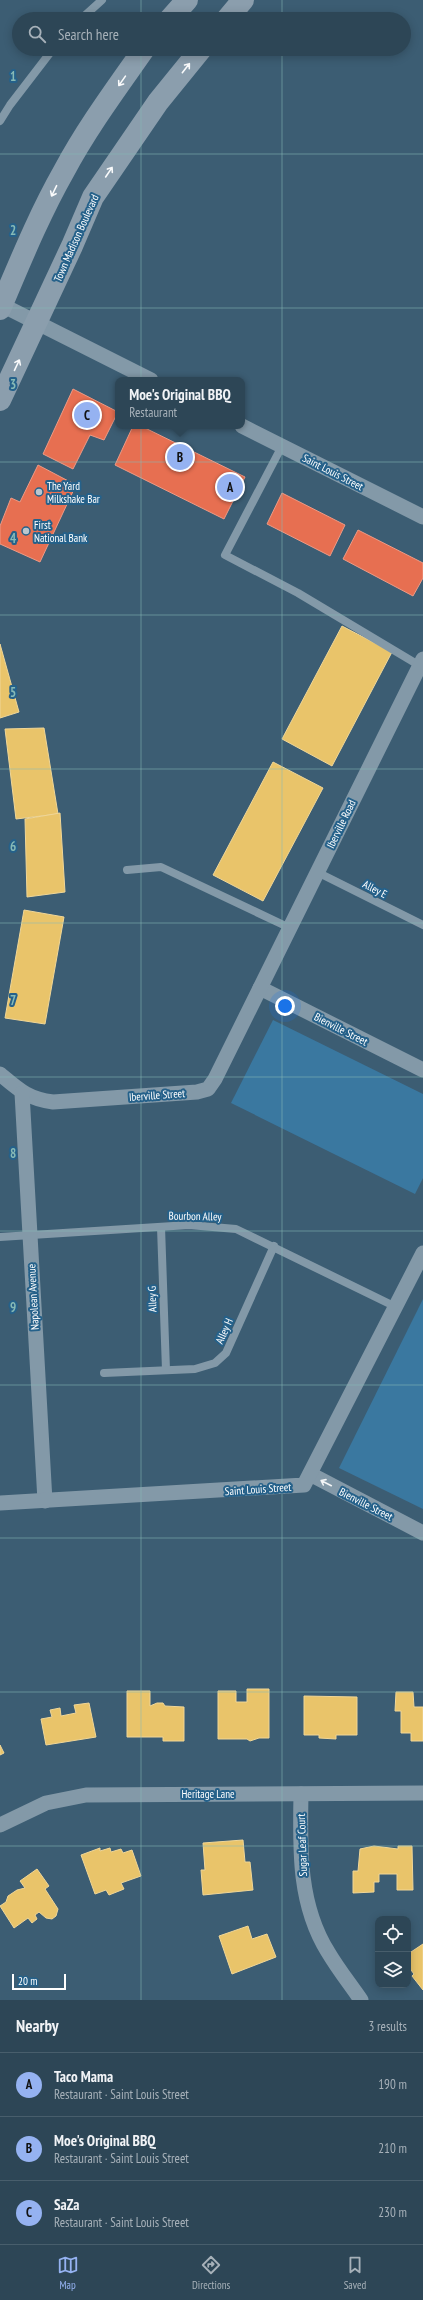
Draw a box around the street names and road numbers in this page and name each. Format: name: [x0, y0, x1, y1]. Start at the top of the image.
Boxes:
street label: Town Madison Boulevard: [50, 192, 102, 284]
street label: Saint Louis Street: [300, 451, 366, 493]
street label: Iberville Road: [323, 797, 359, 851]
street label: Alley E: [360, 877, 390, 901]
street label: Bienville Street: [312, 1010, 370, 1048]
street label: Iberville Street: [128, 1086, 186, 1104]
street label: Bourbon Alley: [168, 1209, 222, 1223]
street label: Napolean Avenue: [24, 1263, 42, 1330]
street label: Alley G: [145, 1286, 159, 1312]
street label: Alley H: [212, 1316, 236, 1346]
street label: Saint Louis Street: [224, 1480, 292, 1498]
street label: Bienville Street: [337, 1485, 395, 1523]
street label: Heritage Lane: [181, 1787, 235, 1801]
street label: Sugar Leaf Court: [294, 1813, 310, 1877]

